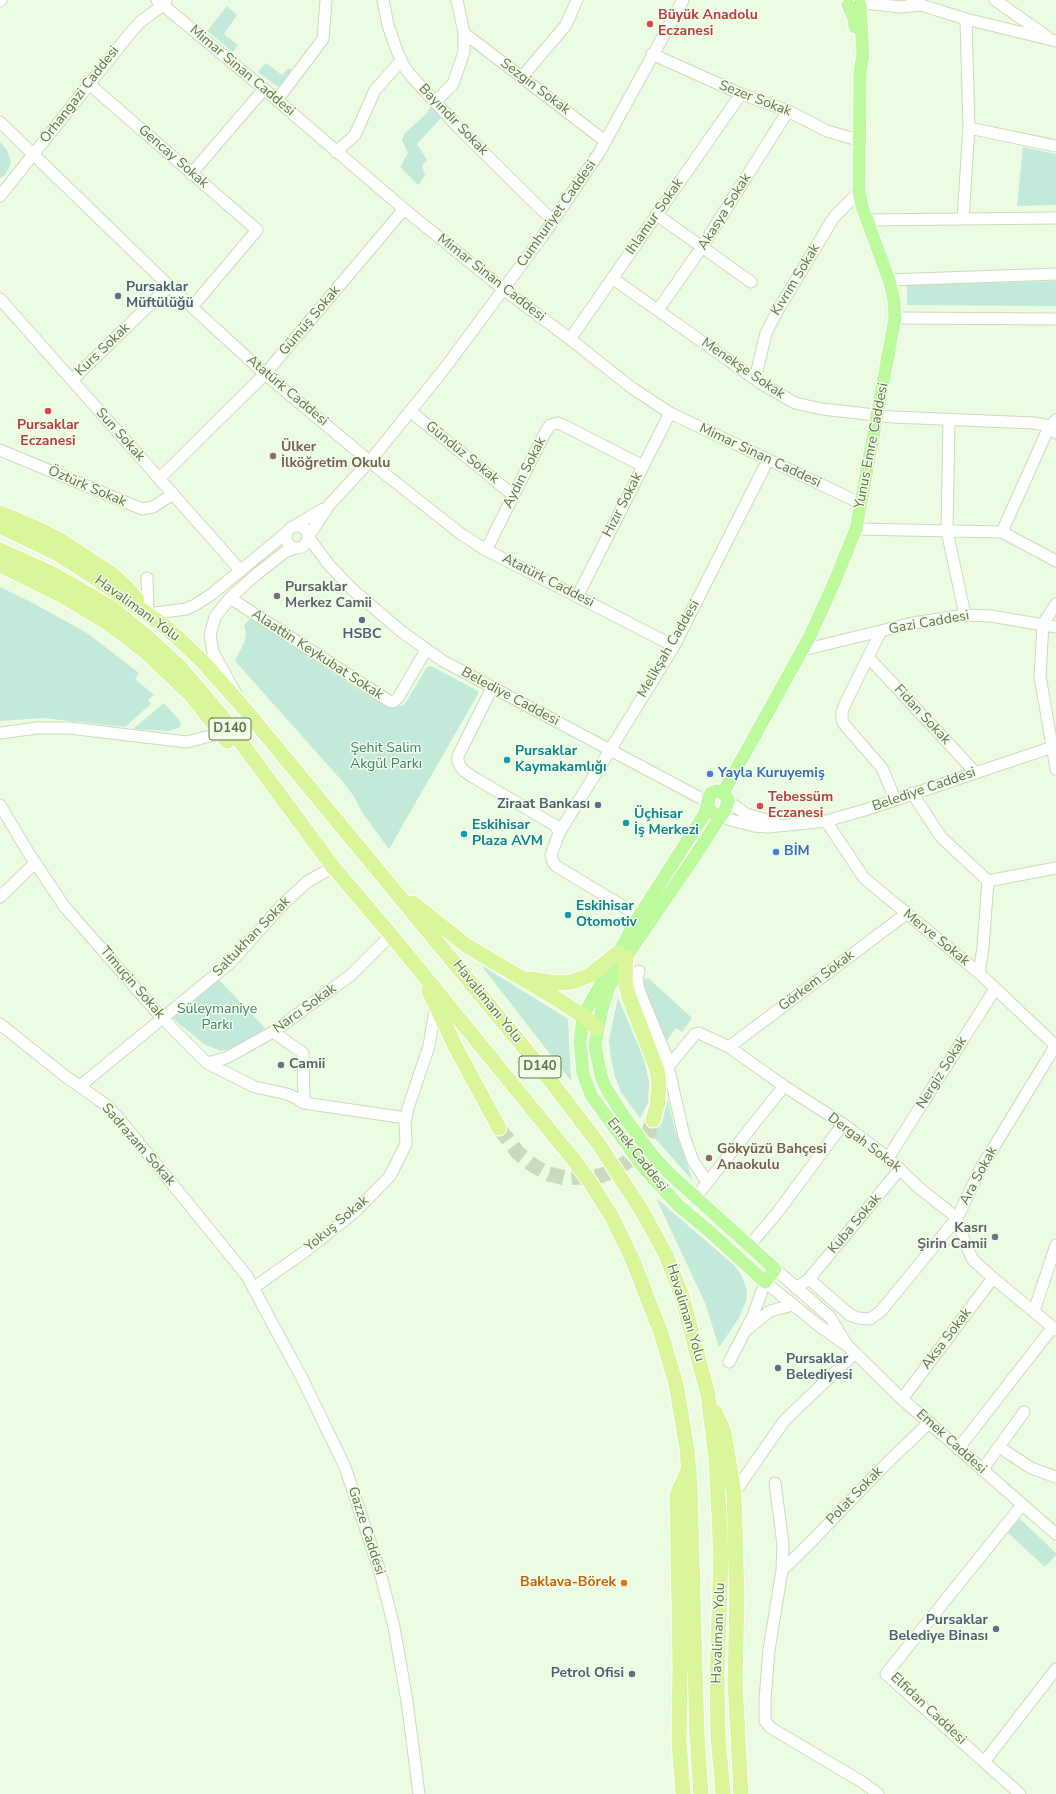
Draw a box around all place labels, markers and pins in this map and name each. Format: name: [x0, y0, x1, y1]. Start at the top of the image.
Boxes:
place label: Büyük Anadolu Eczanesi: [658, 8, 758, 40]
marker: Büyük Anadolu Eczanesi: [645, 19, 655, 29]
place label: Pursaklar Müftülüğü: [126, 280, 194, 312]
marker: Pursaklar Müftülüğü: [113, 291, 123, 301]
marker: Pursaklar Eczanesi: [43, 406, 53, 416]
place label: Pursaklar Eczanesi: [17, 418, 79, 450]
place label: Ülker İlköğretim Okulu: [281, 440, 390, 472]
marker: Ülker İlköğretim Okulu: [268, 451, 278, 461]
place label: Pursaklar Merkez Camii: [285, 580, 372, 612]
marker: Pursaklar Merkez Camii: [272, 591, 282, 601]
marker: HSBC: [357, 615, 367, 625]
place label: HSBC: [343, 627, 381, 643]
place label: Pursaklar Kaymakamlığı: [515, 744, 607, 776]
marker: Pursaklar Kaymakamlığı: [502, 755, 512, 765]
place label: Yayla Kuruyemiş: [718, 766, 825, 782]
marker: Yayla Kuruyemiş: [705, 769, 715, 779]
place label: Tebessüm Eczanesi: [768, 790, 833, 822]
place label: Ziraat Bankası: [497, 797, 590, 813]
marker: Ziraat Bankası: [593, 800, 603, 810]
marker: Tebessüm Eczanesi: [755, 801, 765, 811]
place label: Üçhisar İş Merkezi: [634, 807, 699, 840]
place label: Eskihisar Plaza AVM: [472, 818, 543, 850]
marker: Üçhisar İş Merkezi: [621, 818, 631, 828]
marker: Eskihisar Plaza AVM: [459, 829, 469, 839]
place label: BİM: [784, 844, 810, 860]
marker: BİM: [771, 847, 781, 857]
place label: Eskihisar Otomotiv: [576, 899, 637, 932]
marker: Eskihisar Otomotiv: [563, 910, 573, 920]
place label: Camii: [289, 1057, 325, 1073]
marker: Camii: [276, 1060, 286, 1070]
place label: Gökyüzü Bahçesi Anaokulu: [717, 1142, 827, 1174]
marker: Gökyüzü Bahçesi Anaokulu: [704, 1153, 714, 1163]
place label: Kasrı Şirin Camii: [917, 1221, 987, 1254]
marker: Kasrı Şirin Camii: [990, 1232, 1000, 1242]
place label: Pursaklar Belediyesi: [786, 1352, 852, 1384]
marker: Pursaklar Belediyesi: [773, 1363, 783, 1373]
place label: Baklava-Börek: [520, 1575, 616, 1591]
marker: Baklava-Börek: [619, 1578, 629, 1588]
place label: Pursaklar Belediye Binası: [889, 1613, 988, 1646]
marker: Pursaklar Belediye Binası: [991, 1624, 1001, 1634]
place label: Petrol Ofisi: [551, 1666, 624, 1682]
marker: Petrol Ofisi: [627, 1669, 637, 1679]

